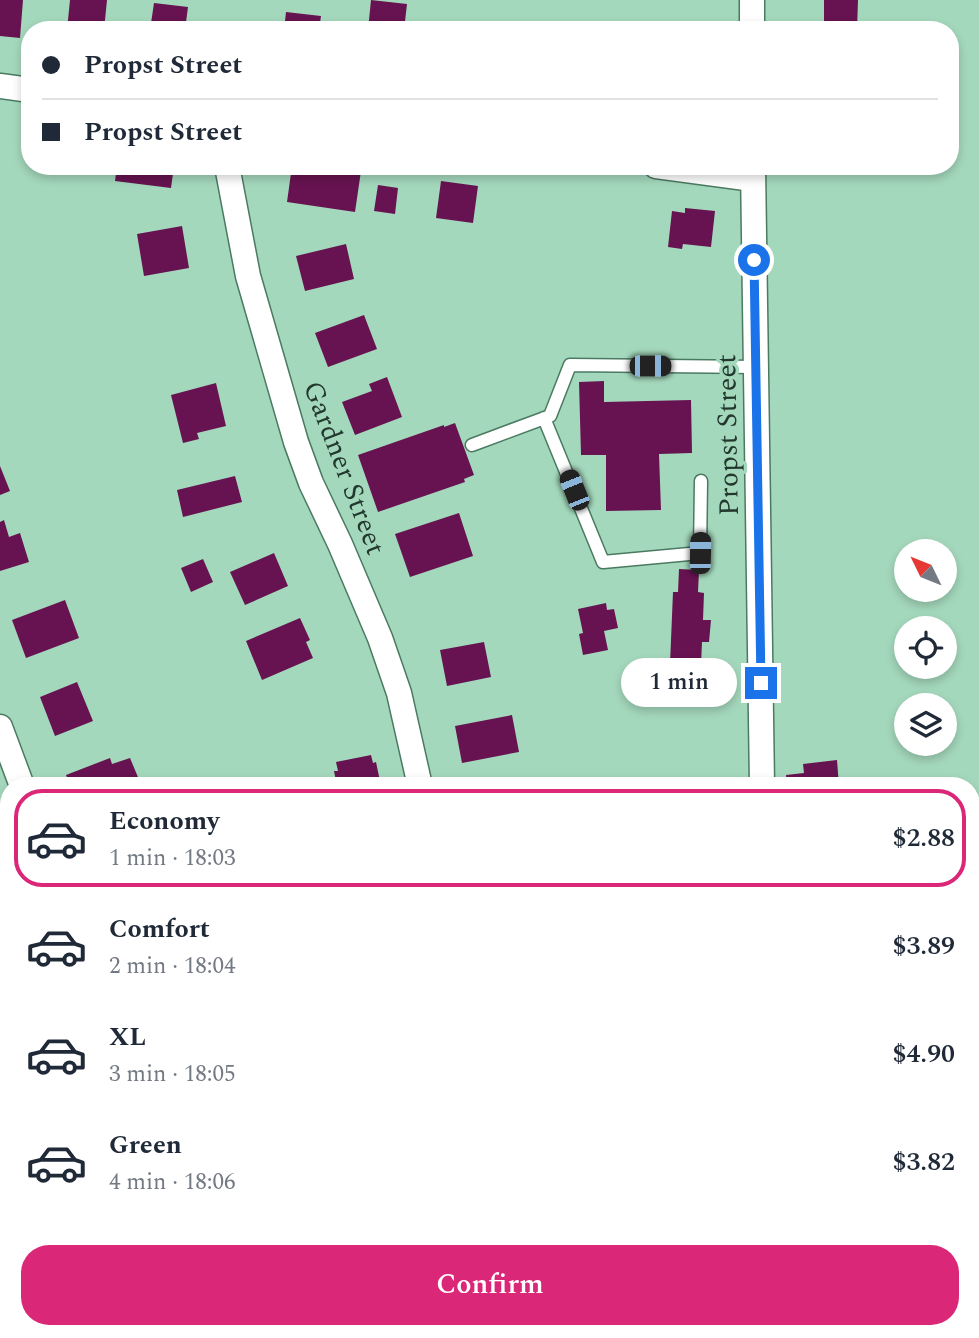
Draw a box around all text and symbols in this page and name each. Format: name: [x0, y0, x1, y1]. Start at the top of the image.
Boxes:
text: Propst Street: [84, 45, 242, 85]
text: Propst Street: [84, 112, 242, 152]
route start: [738, 244, 770, 276]
street label: Propst Street: [705, 354, 751, 516]
car: [630, 356, 672, 377]
street label: Gardner Street: [291, 375, 397, 561]
car: [557, 467, 592, 513]
car: [690, 532, 711, 574]
north arrow: [894, 539, 957, 602]
map controls: [894, 539, 957, 756]
button: locate: [894, 616, 957, 679]
callout: 1 min: [621, 658, 736, 708]
text: 1 min: [649, 665, 709, 700]
route end: [745, 667, 777, 699]
button: layers: [894, 693, 957, 756]
text: Economy: [109, 801, 219, 841]
icon: car: [25, 807, 88, 870]
text: $2.88: [892, 818, 955, 858]
text: 1 min · 18:03: [109, 841, 236, 876]
text: Comfort: [109, 909, 210, 949]
icon: car: [25, 915, 88, 978]
text: $3.89: [892, 926, 955, 966]
text: 2 min · 18:04: [109, 949, 236, 984]
text: XL: [109, 1017, 146, 1057]
icon: car: [25, 1023, 88, 1086]
text: $4.90: [892, 1034, 955, 1074]
text: 3 min · 18:05: [109, 1057, 236, 1092]
text: Green: [109, 1125, 182, 1165]
icon: car: [25, 1131, 88, 1194]
text: $3.82: [892, 1142, 955, 1182]
text: 4 min · 18:06: [109, 1165, 236, 1200]
button: Confirm: [21, 1245, 959, 1325]

